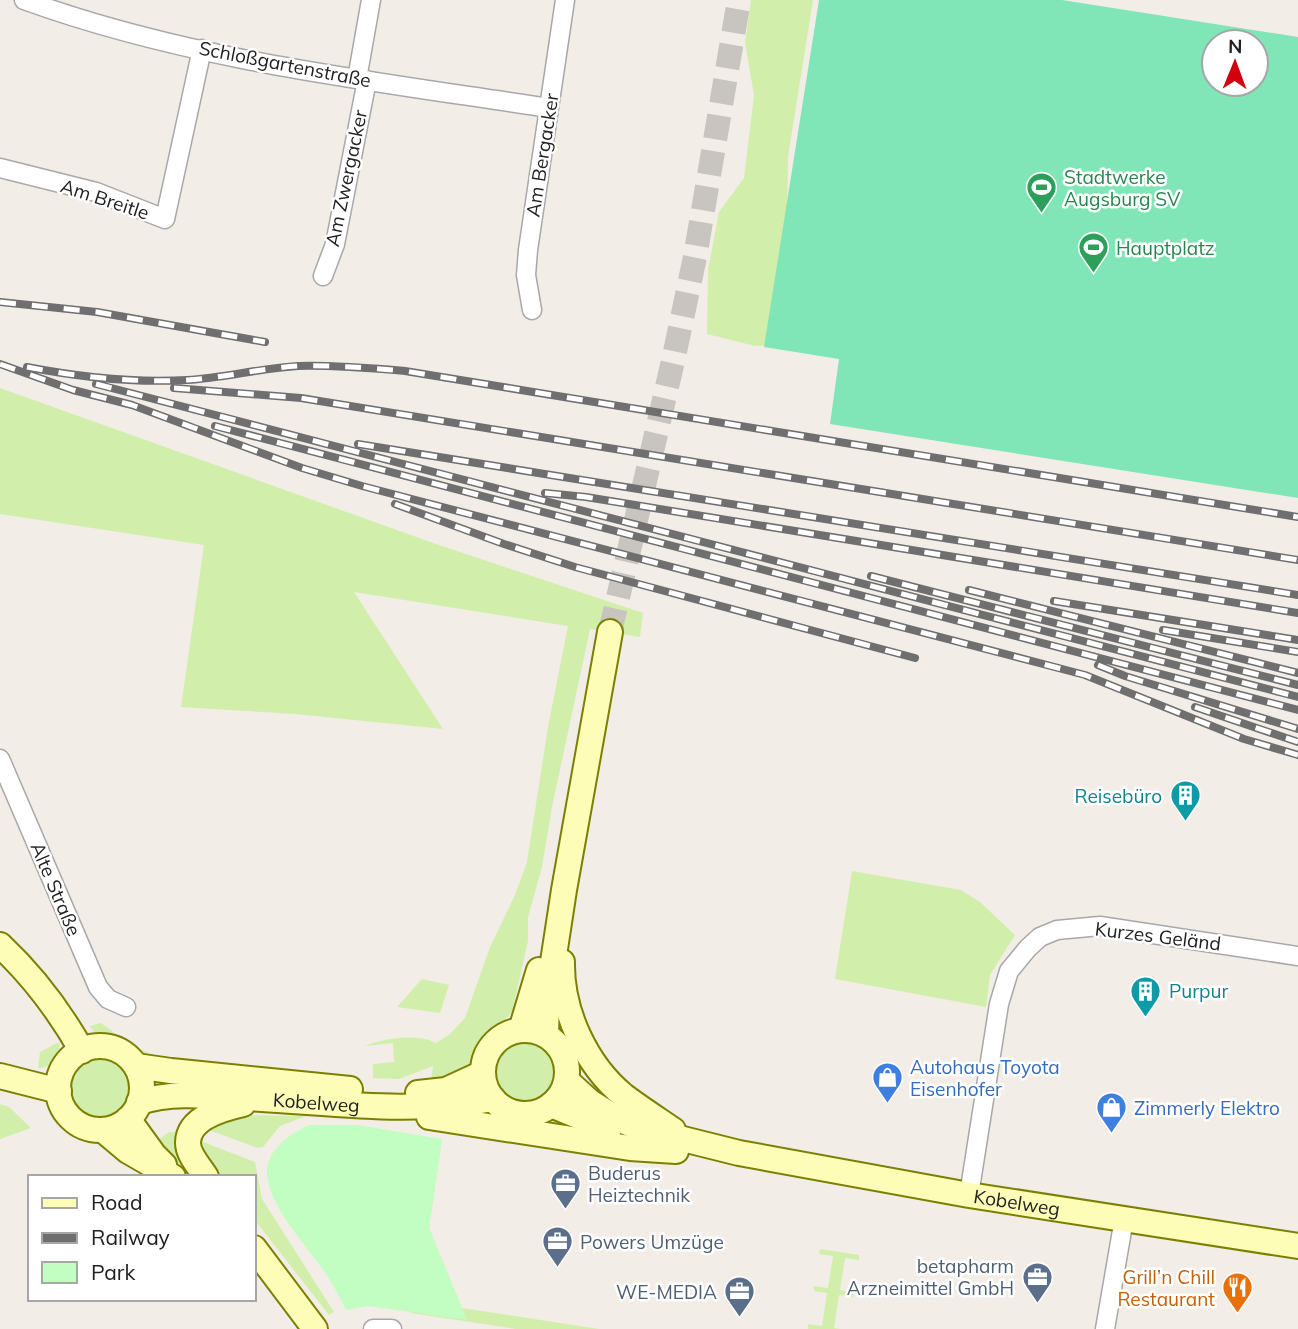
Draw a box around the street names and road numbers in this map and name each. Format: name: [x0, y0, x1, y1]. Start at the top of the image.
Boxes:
street label: Schloßgartenstraße: [197, 36, 373, 92]
street label: Am Bergacker: [520, 91, 564, 218]
street label: Am Zwergacker: [320, 107, 372, 248]
street label: Am Breitle: [58, 173, 152, 225]
street label: Alte Straße: [26, 839, 86, 939]
street label: Kurzes Geländ: [1094, 916, 1222, 956]
street label: Kobelweg: [272, 1088, 360, 1118]
street label: Kobelweg: [972, 1184, 1062, 1221]

